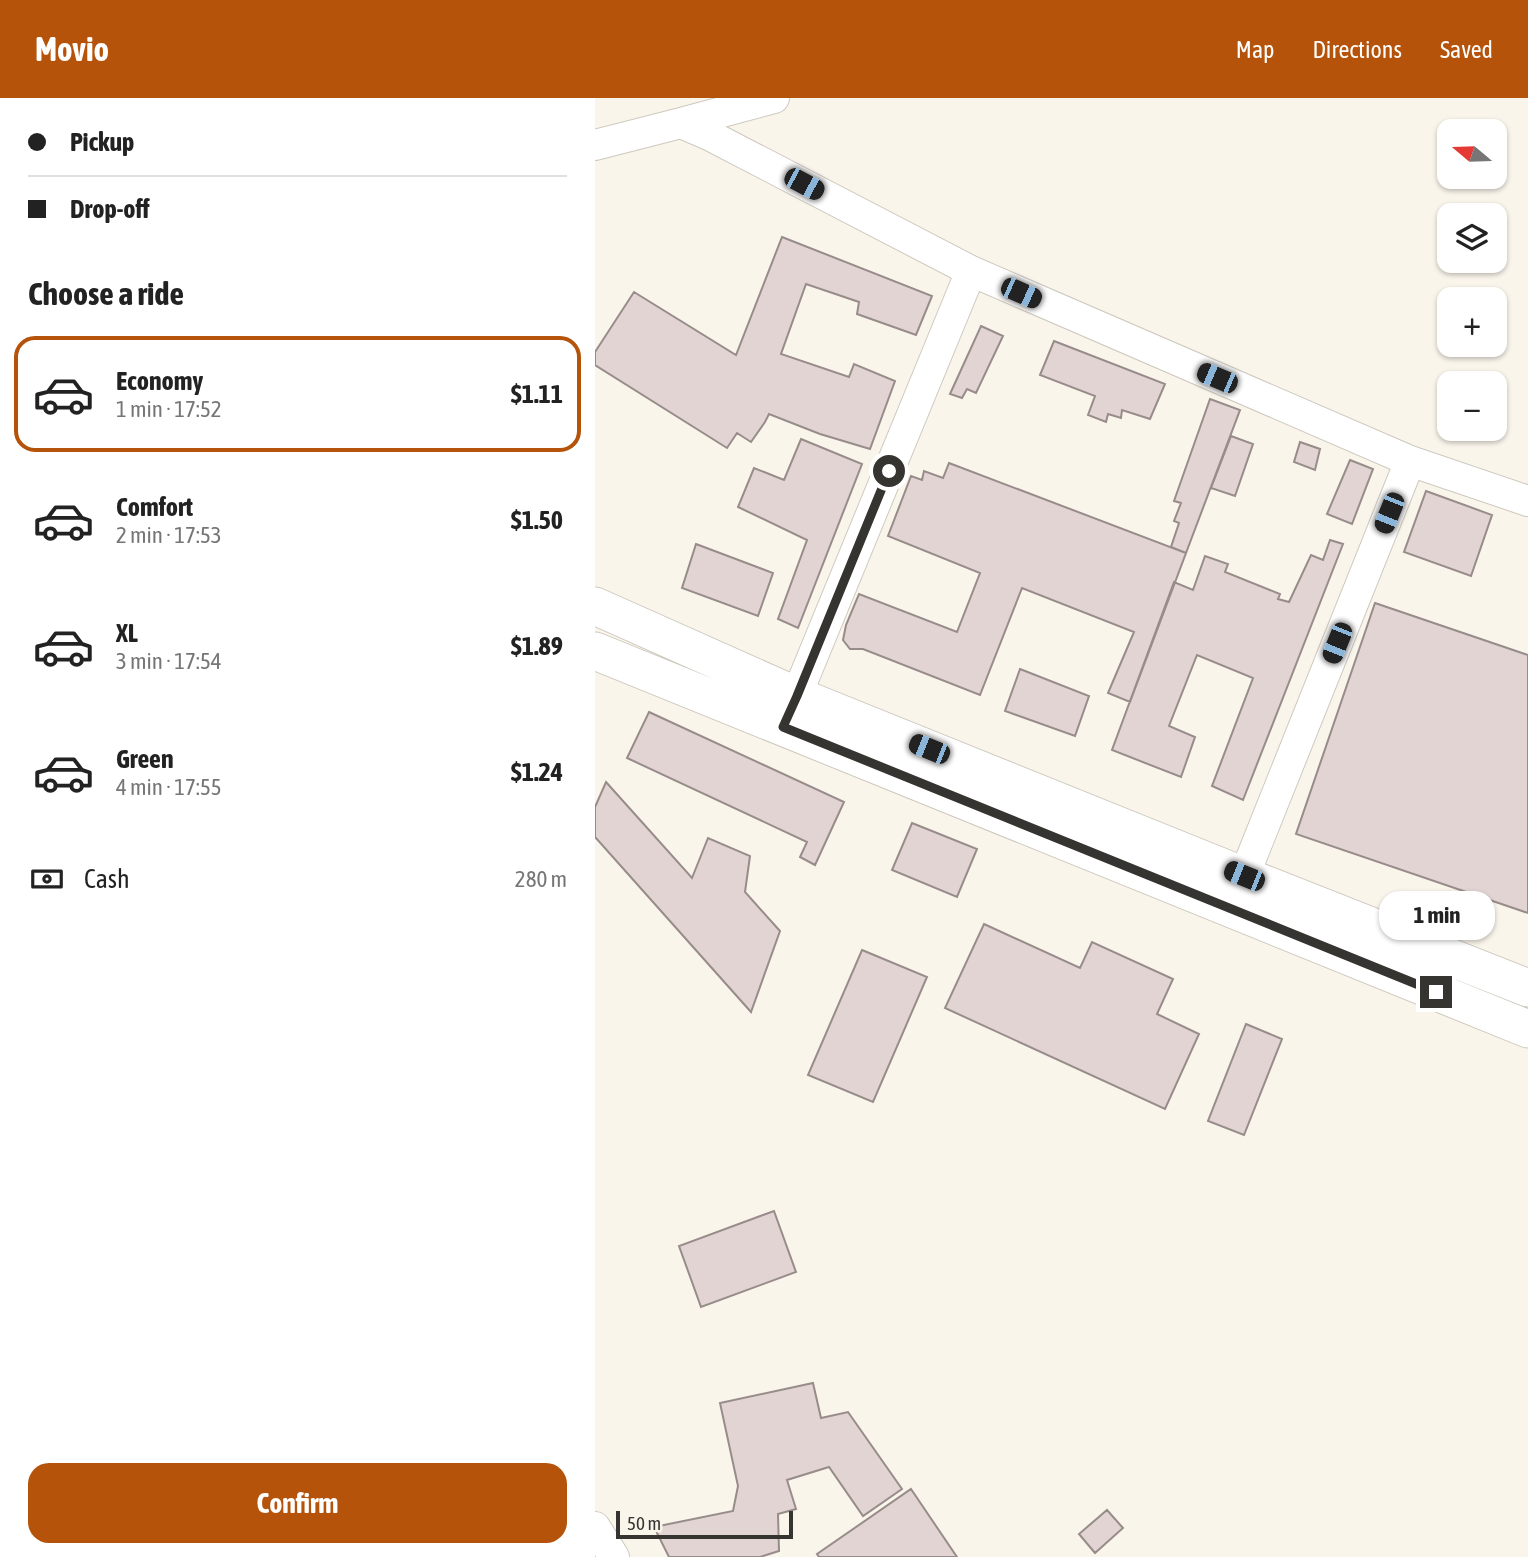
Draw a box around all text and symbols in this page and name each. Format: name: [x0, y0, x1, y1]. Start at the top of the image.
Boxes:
text: Movio: [35, 30, 109, 68]
text: Map: [1236, 36, 1274, 63]
text: Directions: [1312, 36, 1402, 63]
text: Saved: [1440, 36, 1493, 63]
north arrow: [1437, 119, 1507, 189]
map controls: [1437, 119, 1507, 441]
text: Pickup: [70, 127, 134, 157]
car: [781, 165, 828, 203]
text: Drop-off: [70, 194, 150, 224]
button: layers: [1437, 203, 1507, 273]
text: Choose a ride: [28, 275, 184, 312]
car: [998, 275, 1045, 311]
button: +: [1437, 287, 1507, 357]
car: [1194, 360, 1241, 396]
icon: car: [32, 363, 95, 426]
text: Economy: [116, 366, 203, 396]
button: −: [1437, 371, 1507, 441]
text: $1.11: [511, 379, 563, 409]
text: 1 min · 17:52: [116, 396, 222, 422]
route start: [873, 455, 905, 487]
icon: car: [32, 489, 95, 552]
car: [1372, 490, 1407, 536]
text: Comfort: [116, 492, 193, 522]
text: $1.50: [511, 505, 563, 535]
text: 2 min · 17:53: [116, 522, 222, 548]
icon: car: [32, 615, 95, 678]
text: XL: [116, 618, 138, 648]
car: [1320, 620, 1355, 666]
text: $1.89: [511, 631, 563, 661]
text: 3 min · 17:54: [116, 648, 222, 674]
car: [906, 731, 953, 767]
icon: car: [32, 741, 95, 804]
text: Green: [116, 744, 174, 774]
text: $1.24: [511, 757, 563, 787]
text: 4 min · 17:55: [116, 774, 222, 800]
car: [1221, 858, 1268, 894]
icon: cash: [28, 860, 66, 898]
text: Cash: [84, 864, 130, 894]
text: 280 m: [515, 866, 567, 892]
callout: 1 min: [1378, 890, 1494, 940]
text: 1 min: [1414, 902, 1460, 928]
route end: [1420, 976, 1452, 1008]
button: Confirm: [28, 1463, 567, 1543]
scale bar: [616, 1508, 793, 1540]
text: 50 m: [627, 1512, 661, 1534]

